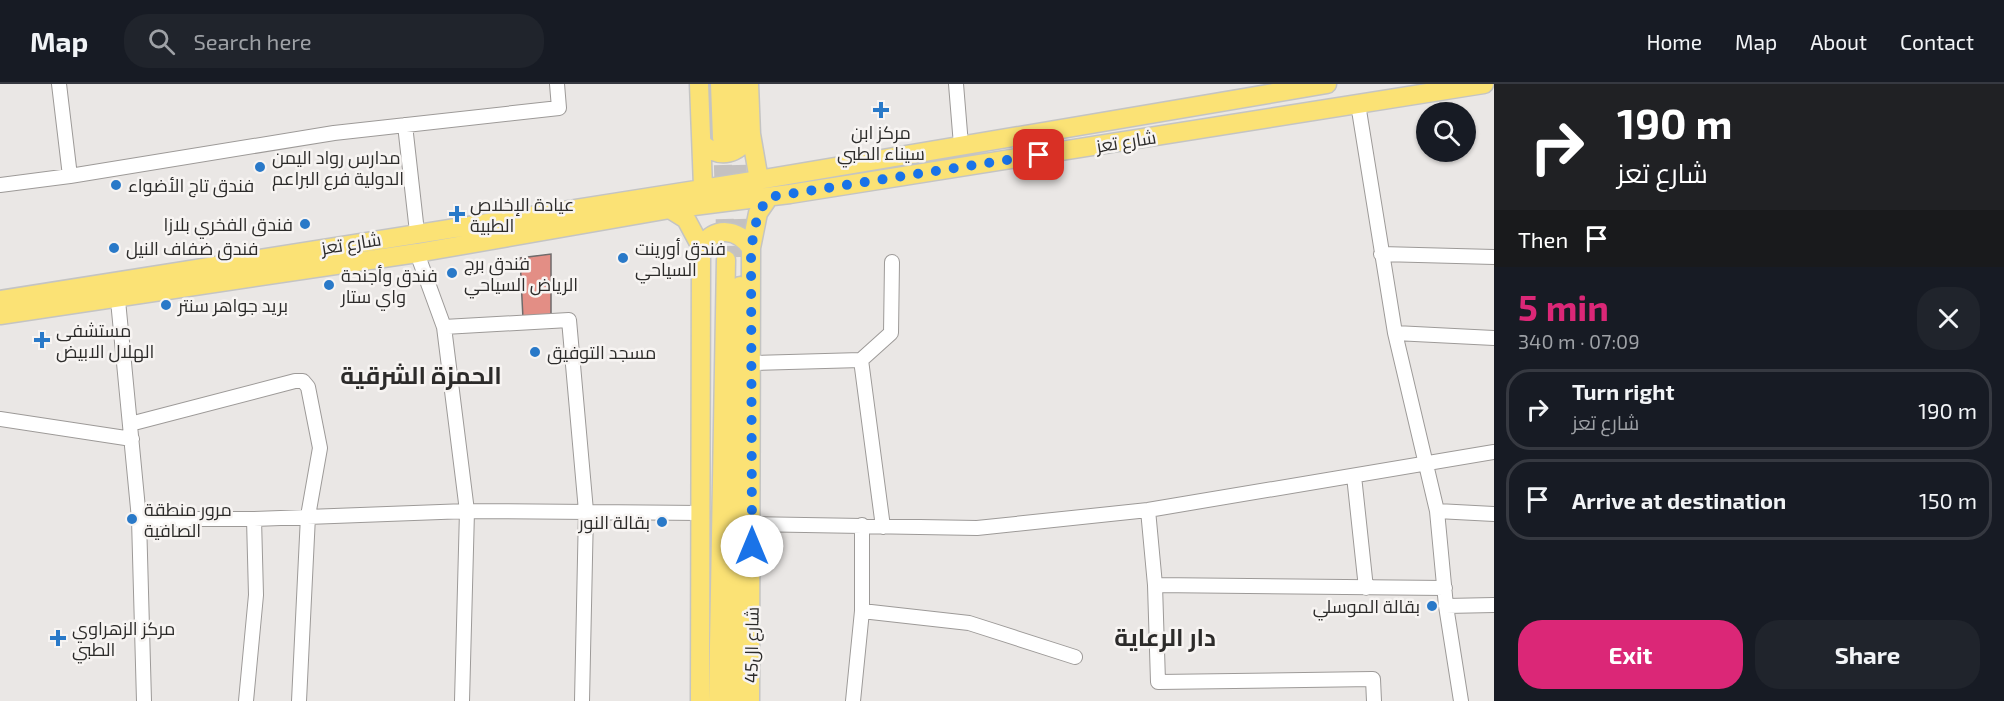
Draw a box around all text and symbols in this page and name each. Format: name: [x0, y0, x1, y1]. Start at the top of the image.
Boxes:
search box: [124, 14, 544, 68]
text: Map: [30, 24, 88, 58]
icon: search: [145, 25, 178, 58]
text: Search here: [193, 28, 312, 54]
text: Home: [1646, 29, 1702, 54]
text: Map: [1735, 29, 1777, 54]
text: About: [1810, 29, 1867, 54]
text: Contact: [1900, 29, 1974, 54]
text: 190 m: [1617, 97, 1733, 147]
marker: مركز ابن سيناء الطبي: [872, 101, 890, 119]
map controls: [1416, 102, 1476, 162]
button: search: [1416, 102, 1476, 162]
icon: right: [1518, 108, 1596, 186]
place label: مركز ابن سيناء الطبي: [837, 121, 925, 168]
street label: شارع تعز: [1093, 125, 1158, 159]
pin: [1013, 129, 1064, 180]
icon: arrive: [1022, 138, 1055, 171]
place label: مدارس رواد اليمن الدولية فرع البراعم: [272, 146, 404, 191]
text: شارع تعز: [1617, 156, 1708, 188]
marker: مدارس رواد اليمن الدولية فرع البراعم: [253, 160, 267, 174]
place label: فندق تاج الأضواء: [128, 174, 254, 198]
marker: فندق تاج الأضواء: [109, 178, 123, 192]
place label: عيادة الإخلاص الطبية: [470, 193, 574, 236]
marker: عيادة الإخلاص الطبية: [448, 205, 466, 223]
place label: فندق الفخري بلازا: [163, 213, 293, 239]
marker: فندق الفخري بلازا: [298, 217, 312, 231]
icon: arrive: [1580, 222, 1613, 255]
text: Then: [1518, 226, 1568, 252]
street label: شارع تعز: [318, 227, 383, 261]
place label: فندق ضفاف النيل: [126, 237, 259, 261]
place label: فندق أورينت السياحي: [635, 237, 726, 284]
marker: فندق ضفاف النيل: [107, 241, 121, 255]
marker: فندق أورينت السياحي: [616, 251, 630, 265]
place label: فندق برج الرياض السياحي: [464, 252, 578, 299]
place label: فندق وأجنحة واي ستار: [340, 264, 438, 311]
marker: فندق برج الرياض السياحي: [445, 266, 459, 280]
marker: فندق وأجنحة واي ستار: [322, 278, 336, 292]
text: 5 min: [1518, 285, 1609, 328]
button: close: [1917, 287, 1980, 350]
place label: بريد جواهر سنتر: [177, 294, 288, 317]
marker: بريد جواهر سنتر: [159, 298, 173, 312]
place label: مستشفى الهلال الابيض: [56, 319, 154, 363]
text: 340 m · 07:09: [1518, 329, 1640, 353]
marker: مستشفى الهلال الابيض: [33, 331, 51, 349]
place label: مسجد التوفيق: [547, 341, 656, 365]
marker: مسجد التوفيق: [528, 345, 542, 359]
district label: الحمزة الشرقية: [340, 360, 502, 390]
text: Turn right: [1572, 378, 1674, 404]
icon: right: [1521, 393, 1554, 426]
text: 190 m: [1918, 397, 1977, 423]
text: شارع تعز: [1572, 410, 1639, 434]
icon: arrive: [1521, 483, 1554, 516]
text: Arrive at destination: [1572, 487, 1786, 513]
text: 150 m: [1919, 487, 1977, 513]
place label: مرور منطقة الصافية: [144, 498, 232, 541]
place label: بقالة النور: [578, 511, 650, 534]
marker: مرور منطقة الصافية: [125, 512, 139, 526]
position arrow: [720, 514, 784, 578]
marker: بقالة النور: [655, 515, 669, 529]
place label: بقالة الموسلي: [1313, 595, 1420, 621]
marker: بقالة الموسلي: [1425, 599, 1439, 613]
street label: شارع ال45: [739, 607, 765, 683]
place label: مركز الزهراوي الطبي: [72, 617, 175, 664]
button: Exit: [1518, 620, 1743, 689]
button: Share: [1755, 620, 1980, 689]
district label: دار الرعاية: [1114, 622, 1216, 652]
marker: مركز الزهراوي الطبي: [49, 629, 67, 647]

